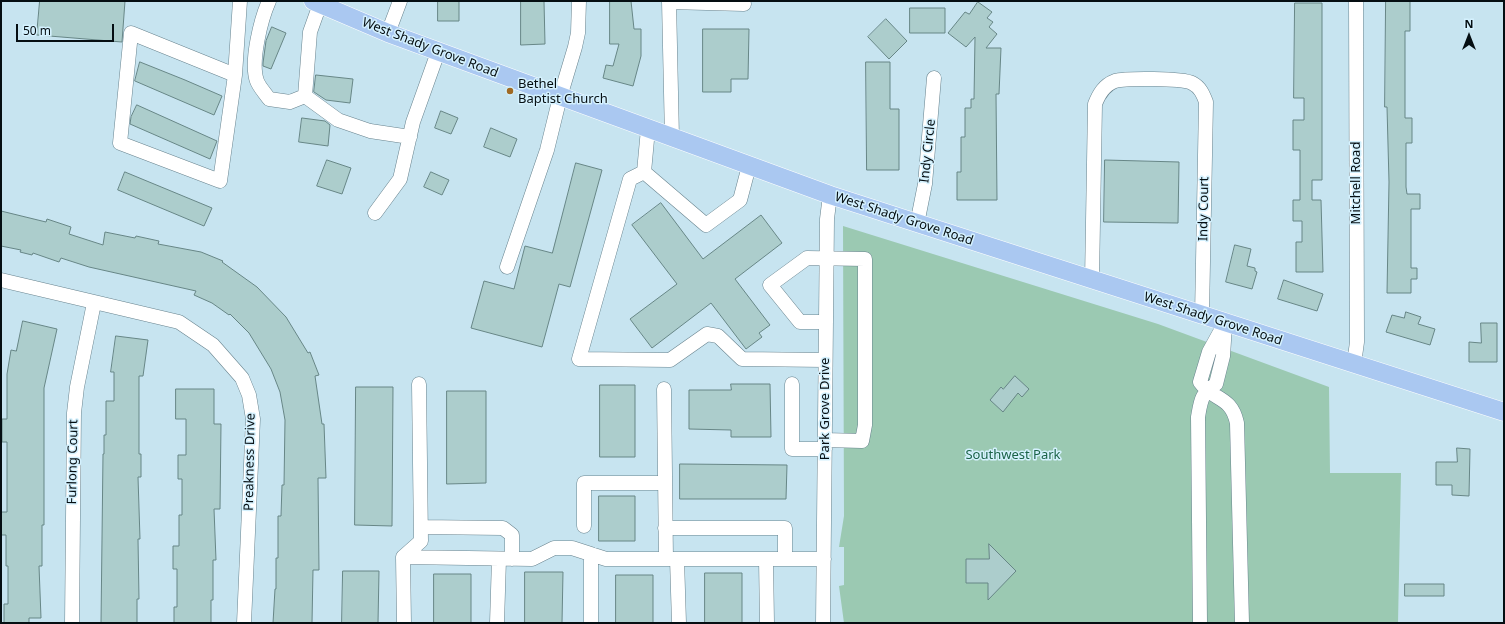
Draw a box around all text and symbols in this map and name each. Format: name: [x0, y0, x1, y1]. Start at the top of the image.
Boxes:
street label: West Shady Grove Road: [360, 15, 500, 81]
scale bar: [18, 16, 116, 42]
north arrow: [1449, 16, 1489, 56]
text: N: [1465, 16, 1473, 31]
text: 50 m: [23, 22, 51, 39]
place label: Bethel Baptist Church: [518, 76, 608, 107]
marker: Bethel Baptist Church: [505, 86, 515, 96]
street label: Indy Circle: [917, 118, 939, 184]
street label: Mitchell Road: [1348, 142, 1364, 224]
street label: Indy Court: [1196, 177, 1212, 241]
street label: West Shady Grove Road: [833, 189, 975, 249]
street label: West Shady Grove Road: [1142, 289, 1284, 349]
street label: Park Grove Drive: [817, 358, 833, 460]
street label: Preakness Drive: [241, 413, 259, 511]
street label: Furlong Court: [64, 419, 82, 505]
park label: Southwest Park: [965, 447, 1061, 463]

